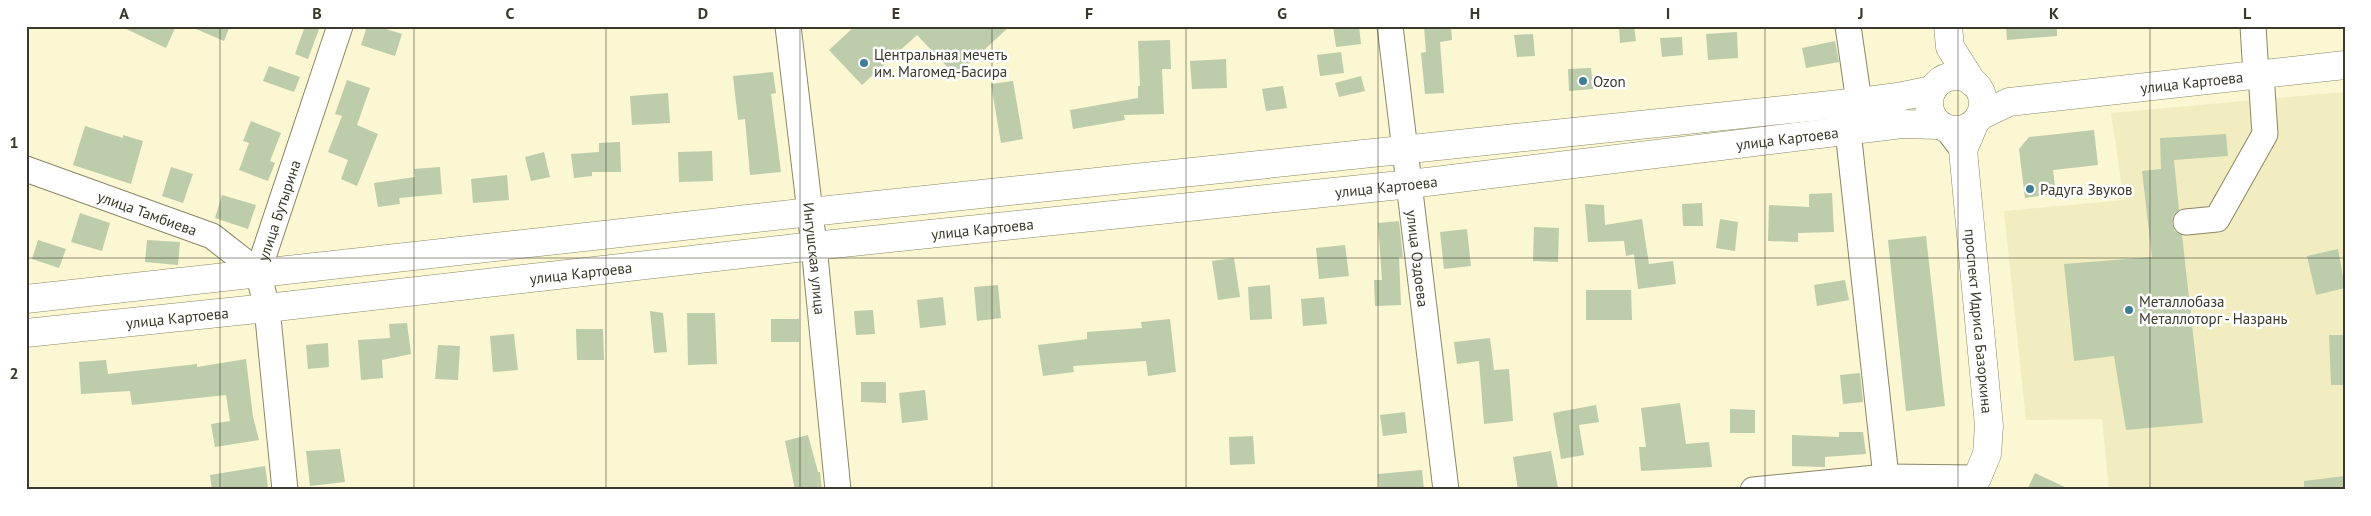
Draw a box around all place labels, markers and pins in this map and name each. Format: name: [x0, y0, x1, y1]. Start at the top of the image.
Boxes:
place label: Центральная мечеть им. Магомед-Басира: [874, 45, 1008, 81]
marker: Центральная мечеть им. Магомед-Басира: [858, 57, 870, 69]
place label: Ozon: [1593, 72, 1626, 91]
marker: Ozon: [1577, 75, 1589, 87]
place label: Радуга Звуков: [2040, 180, 2133, 199]
marker: Радуга Звуков: [2024, 183, 2036, 195]
place label: Металлобаза Металлоторг - Назрань: [2139, 292, 2288, 328]
marker: Металлобаза Металлоторг - Назрань: [2123, 304, 2135, 316]

